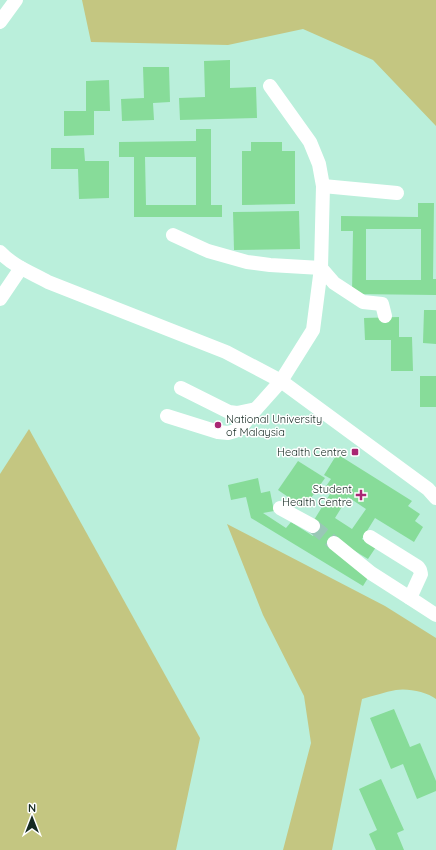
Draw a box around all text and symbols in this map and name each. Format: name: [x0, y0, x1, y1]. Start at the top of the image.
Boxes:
place label: National University of Malaysia: [226, 412, 322, 439]
marker: National University of Malaysia: [213, 420, 223, 430]
place label: Health Centre: [277, 445, 347, 459]
marker: Health Centre: [350, 447, 360, 457]
place label: Student Health Centre: [282, 482, 352, 509]
marker: Student Health Centre: [355, 489, 367, 501]
north arrow: [12, 798, 52, 838]
text: N: [28, 801, 36, 815]

